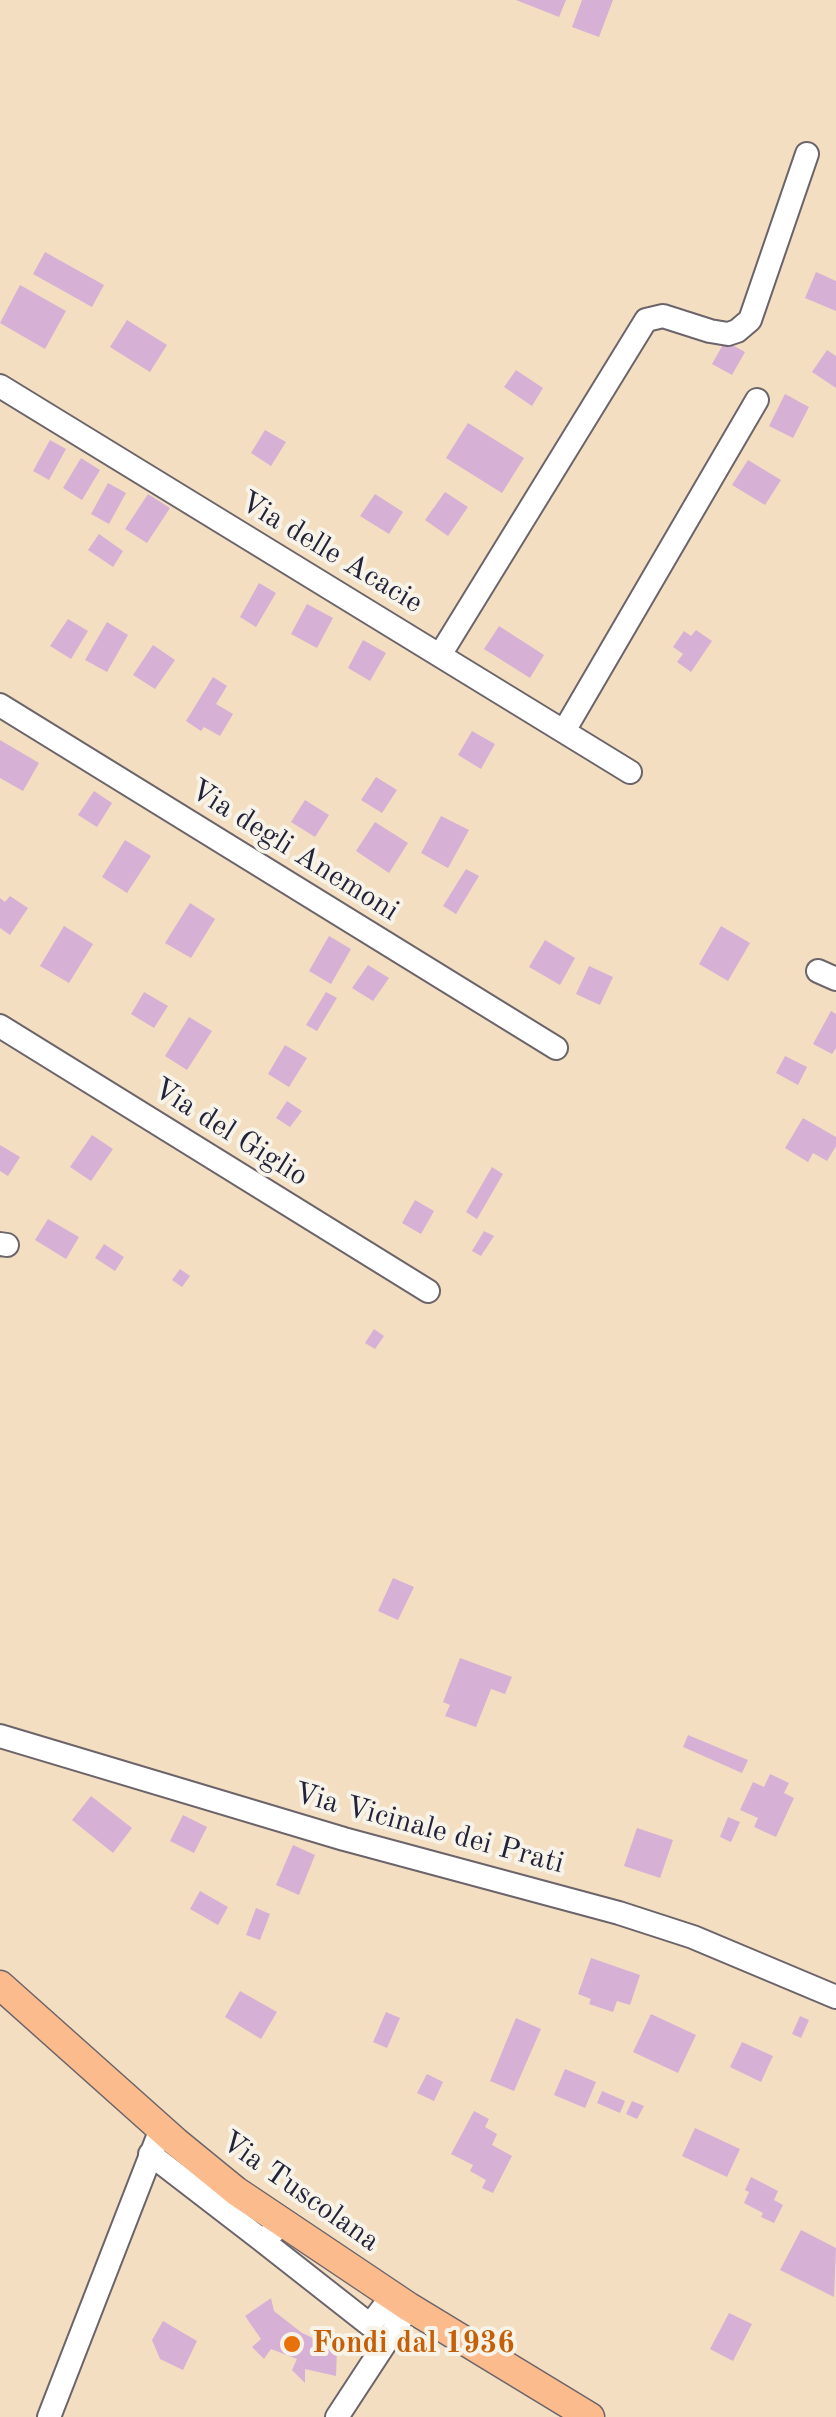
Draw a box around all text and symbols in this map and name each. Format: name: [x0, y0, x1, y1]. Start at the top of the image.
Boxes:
street label: Via delle Acacie: [233, 484, 429, 622]
street label: Via degli Anemoni: [183, 772, 405, 930]
street label: Via del Giglio: [146, 1071, 314, 1195]
street label: Via Vicinale dei Prati: [290, 1776, 568, 1882]
street label: Via Tuscolana: [214, 2124, 386, 2260]
place label: Fondi dal 1936: [312, 2326, 515, 2362]
marker: Fondi dal 1936: [281, 2333, 303, 2355]

